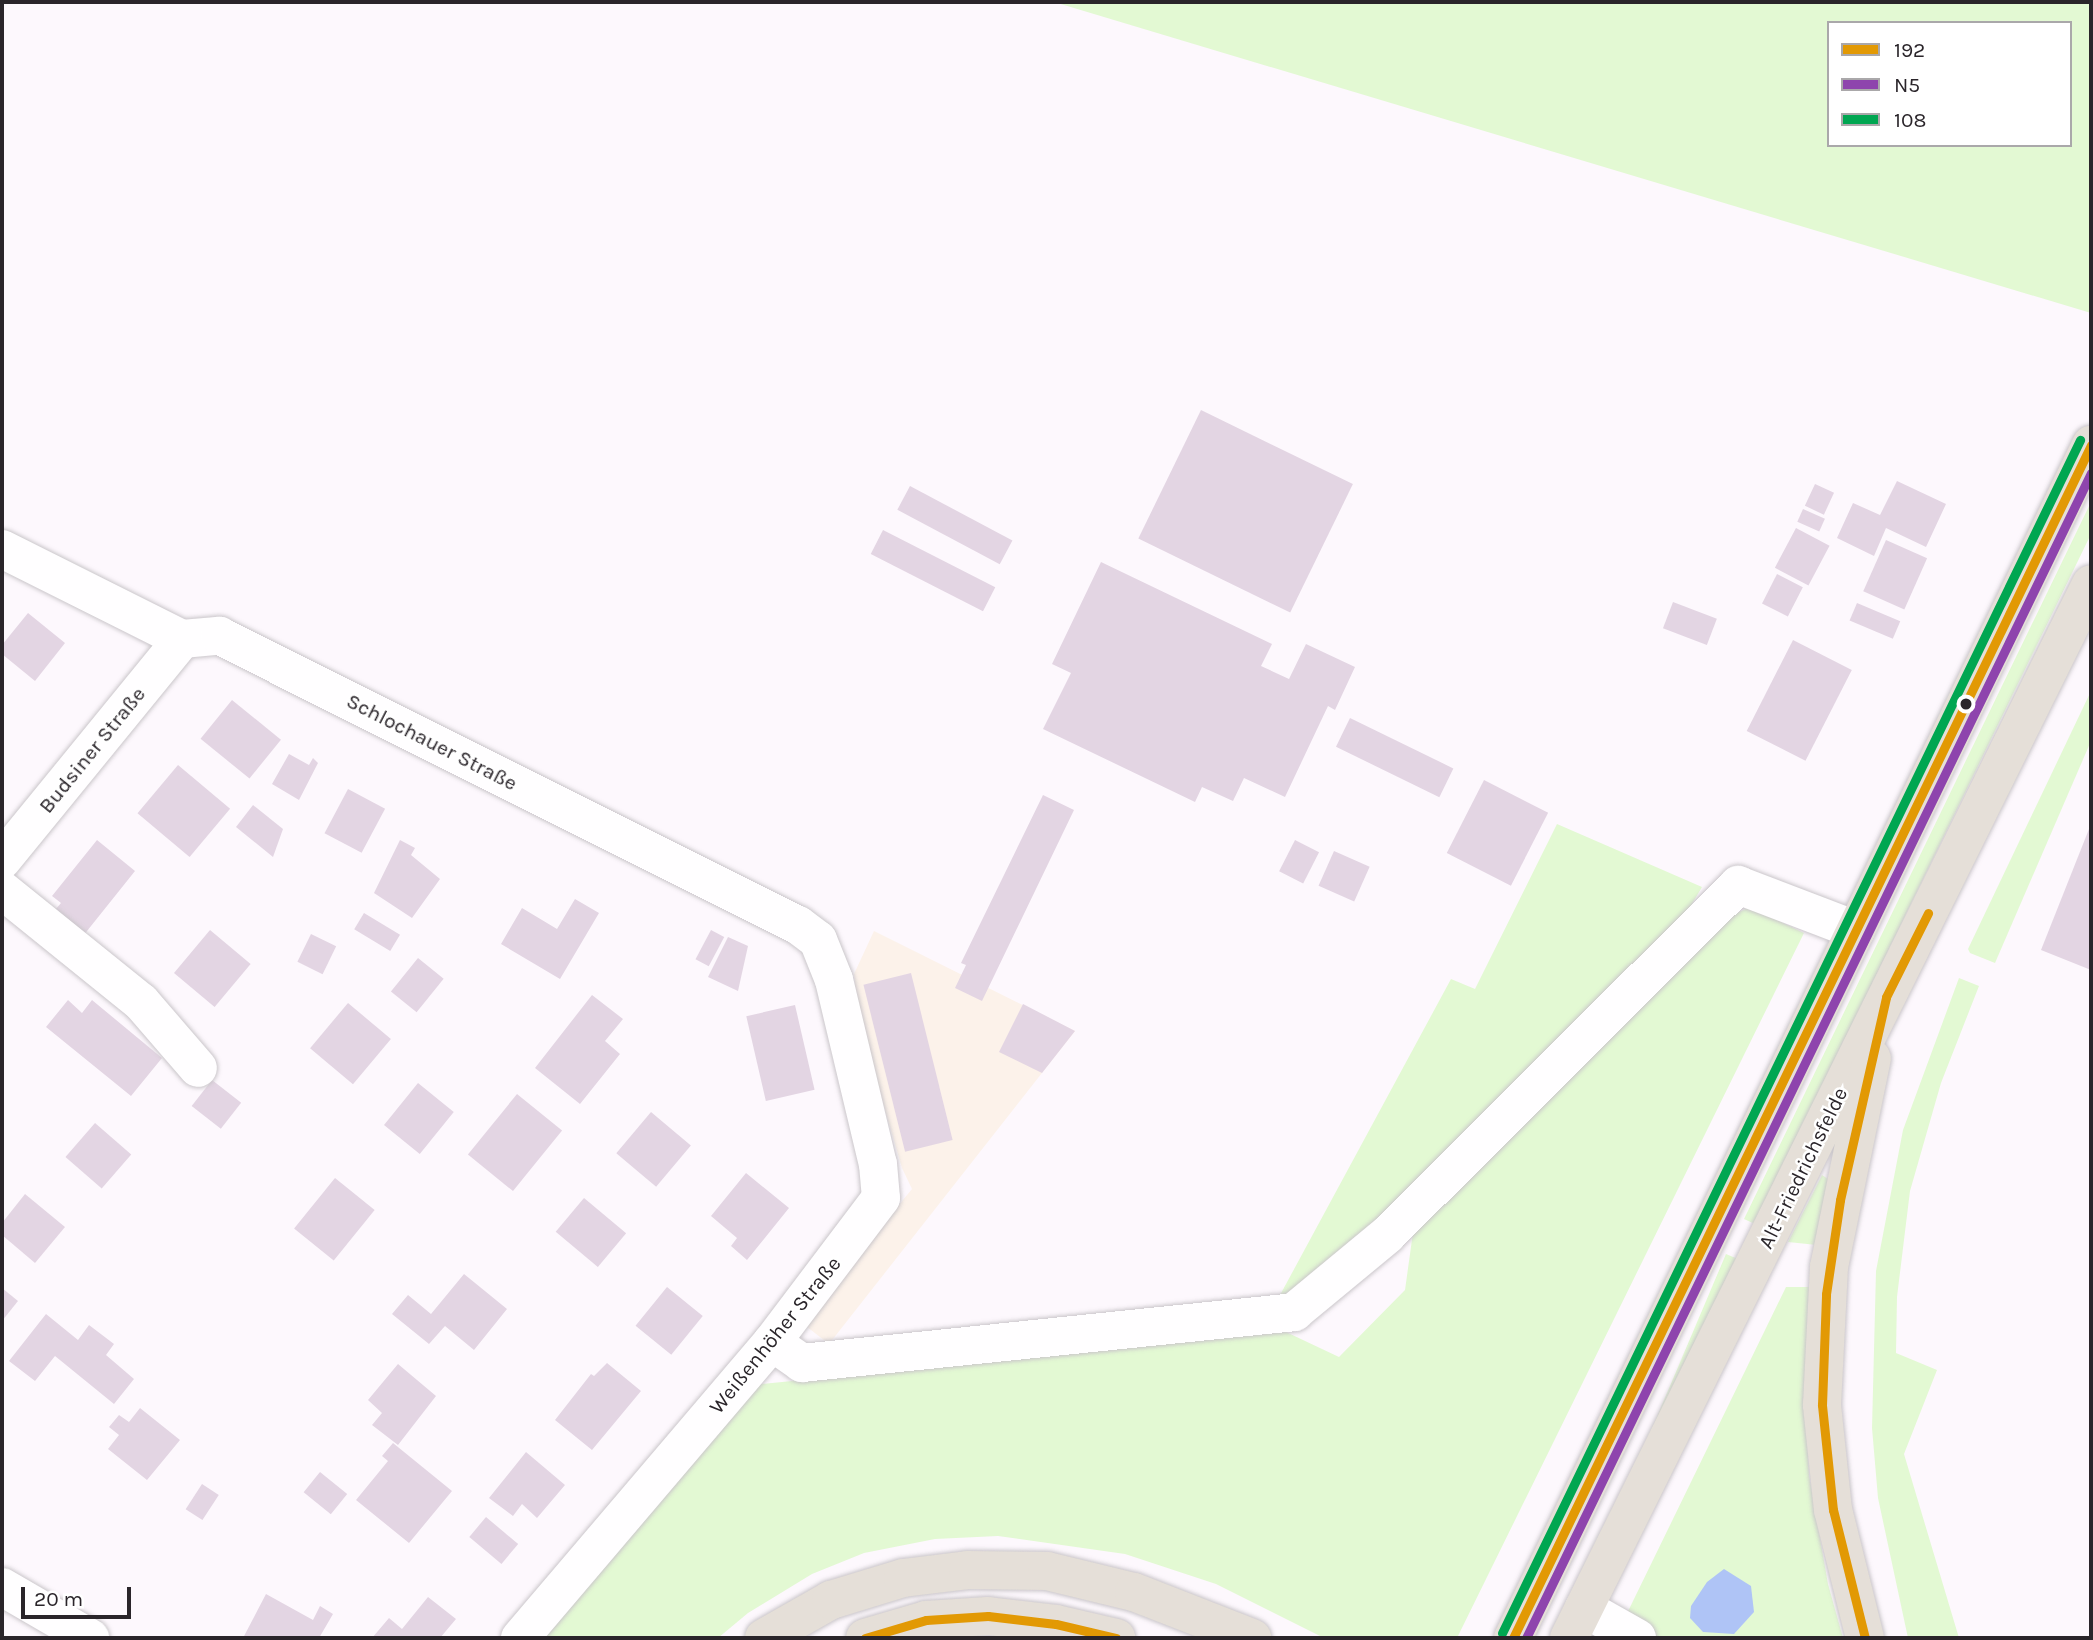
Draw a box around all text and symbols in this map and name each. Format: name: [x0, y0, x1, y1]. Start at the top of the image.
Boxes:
legend: [1827, 21, 2072, 147]
text: 192: [1894, 38, 1925, 62]
text: N5: [1894, 73, 1920, 97]
text: 108: [1894, 108, 1926, 132]
street label: Budsiner Straße: [33, 682, 151, 818]
street label: Schlochauer Straße: [342, 688, 522, 796]
unlabelled marker: [1959, 697, 1973, 711]
street label: Alt-Friedrichsfelde: [1753, 1083, 1853, 1253]
street label: Weißenhöher Straße: [704, 1251, 846, 1419]
scale bar: [24, 1574, 135, 1618]
text: 20 m: [34, 1587, 83, 1611]

